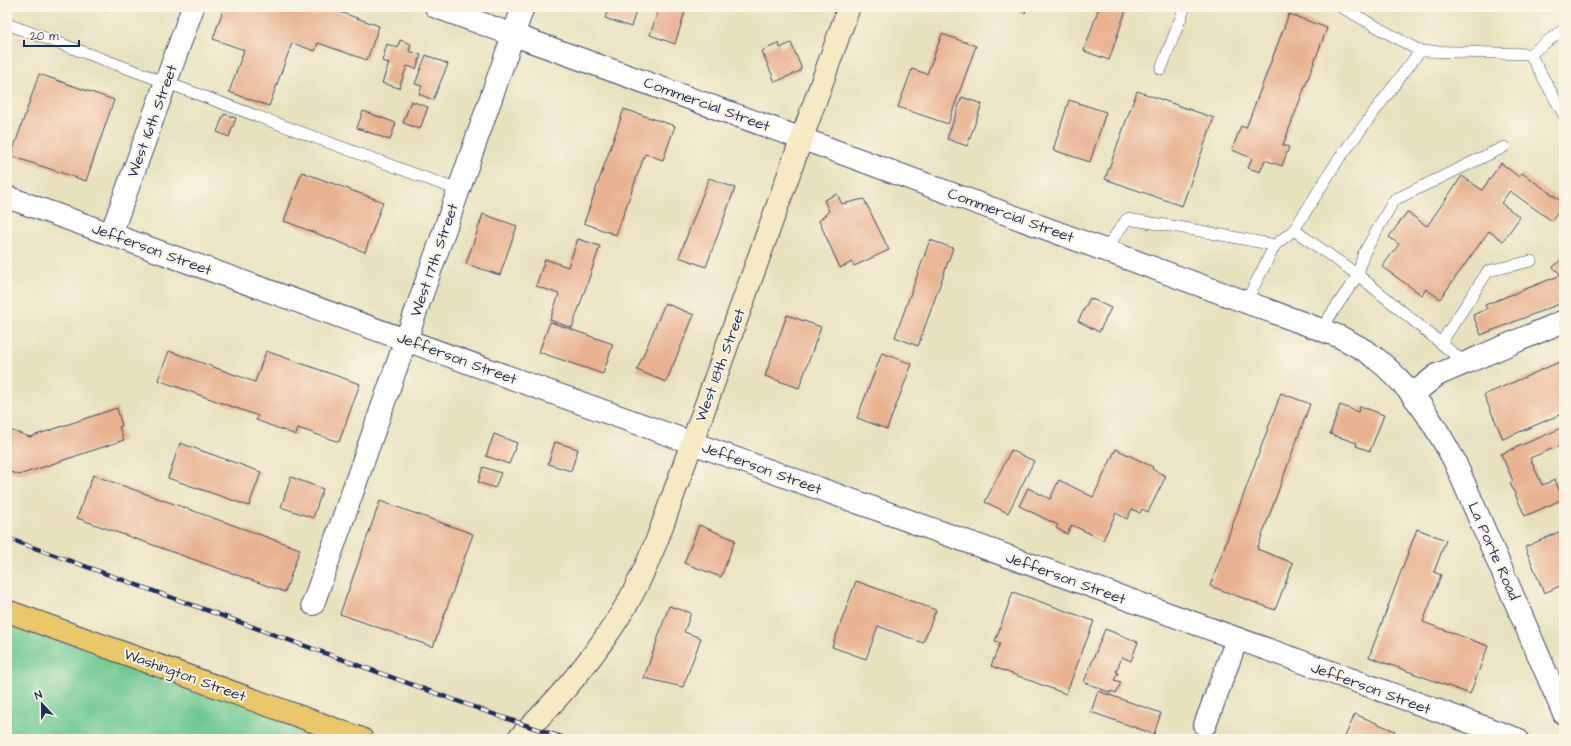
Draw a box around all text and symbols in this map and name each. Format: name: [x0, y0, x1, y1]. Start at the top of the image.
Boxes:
scale bar: [24, 22, 79, 48]
text: 20 m: [30, 28, 59, 45]
street label: West 16th Street: [122, 62, 183, 181]
street label: Commercial Street: [641, 72, 773, 137]
street label: Commercial Street: [945, 183, 1077, 248]
street label: West 17th Street: [405, 201, 464, 320]
street label: Jefferson Street: [89, 218, 215, 281]
street label: West 18th Street: [690, 306, 751, 425]
street label: Jefferson Street: [394, 327, 520, 390]
street label: Jefferson Street: [699, 437, 825, 500]
street label: La Porte Road: [1463, 499, 1525, 604]
street label: Jefferson Street: [1003, 547, 1129, 610]
street label: Washington Street: [121, 644, 249, 708]
street label: Jefferson Street: [1308, 657, 1434, 720]
north arrow: [22, 684, 62, 724]
text: N: [32, 687, 45, 703]

